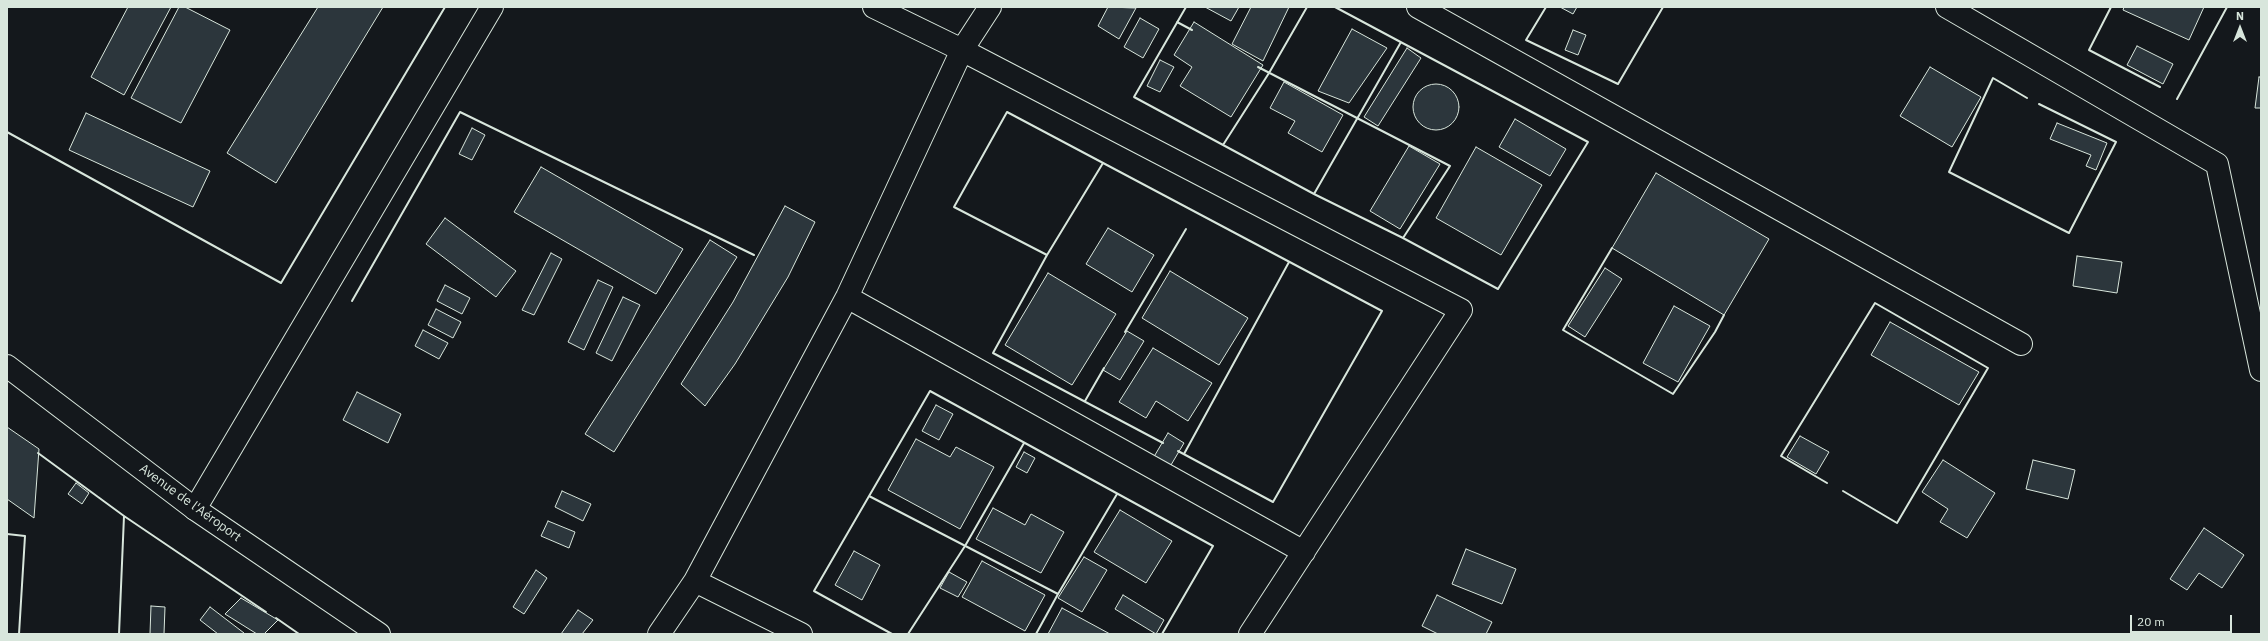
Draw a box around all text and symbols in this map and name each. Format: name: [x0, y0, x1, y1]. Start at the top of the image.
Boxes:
north arrow: [2220, 8, 2260, 48]
text: N: [2236, 9, 2244, 23]
street label: Avenue de l'Aéroport: [136, 461, 244, 545]
scale bar: [2132, 607, 2234, 633]
text: 20 m: [2137, 614, 2165, 629]

